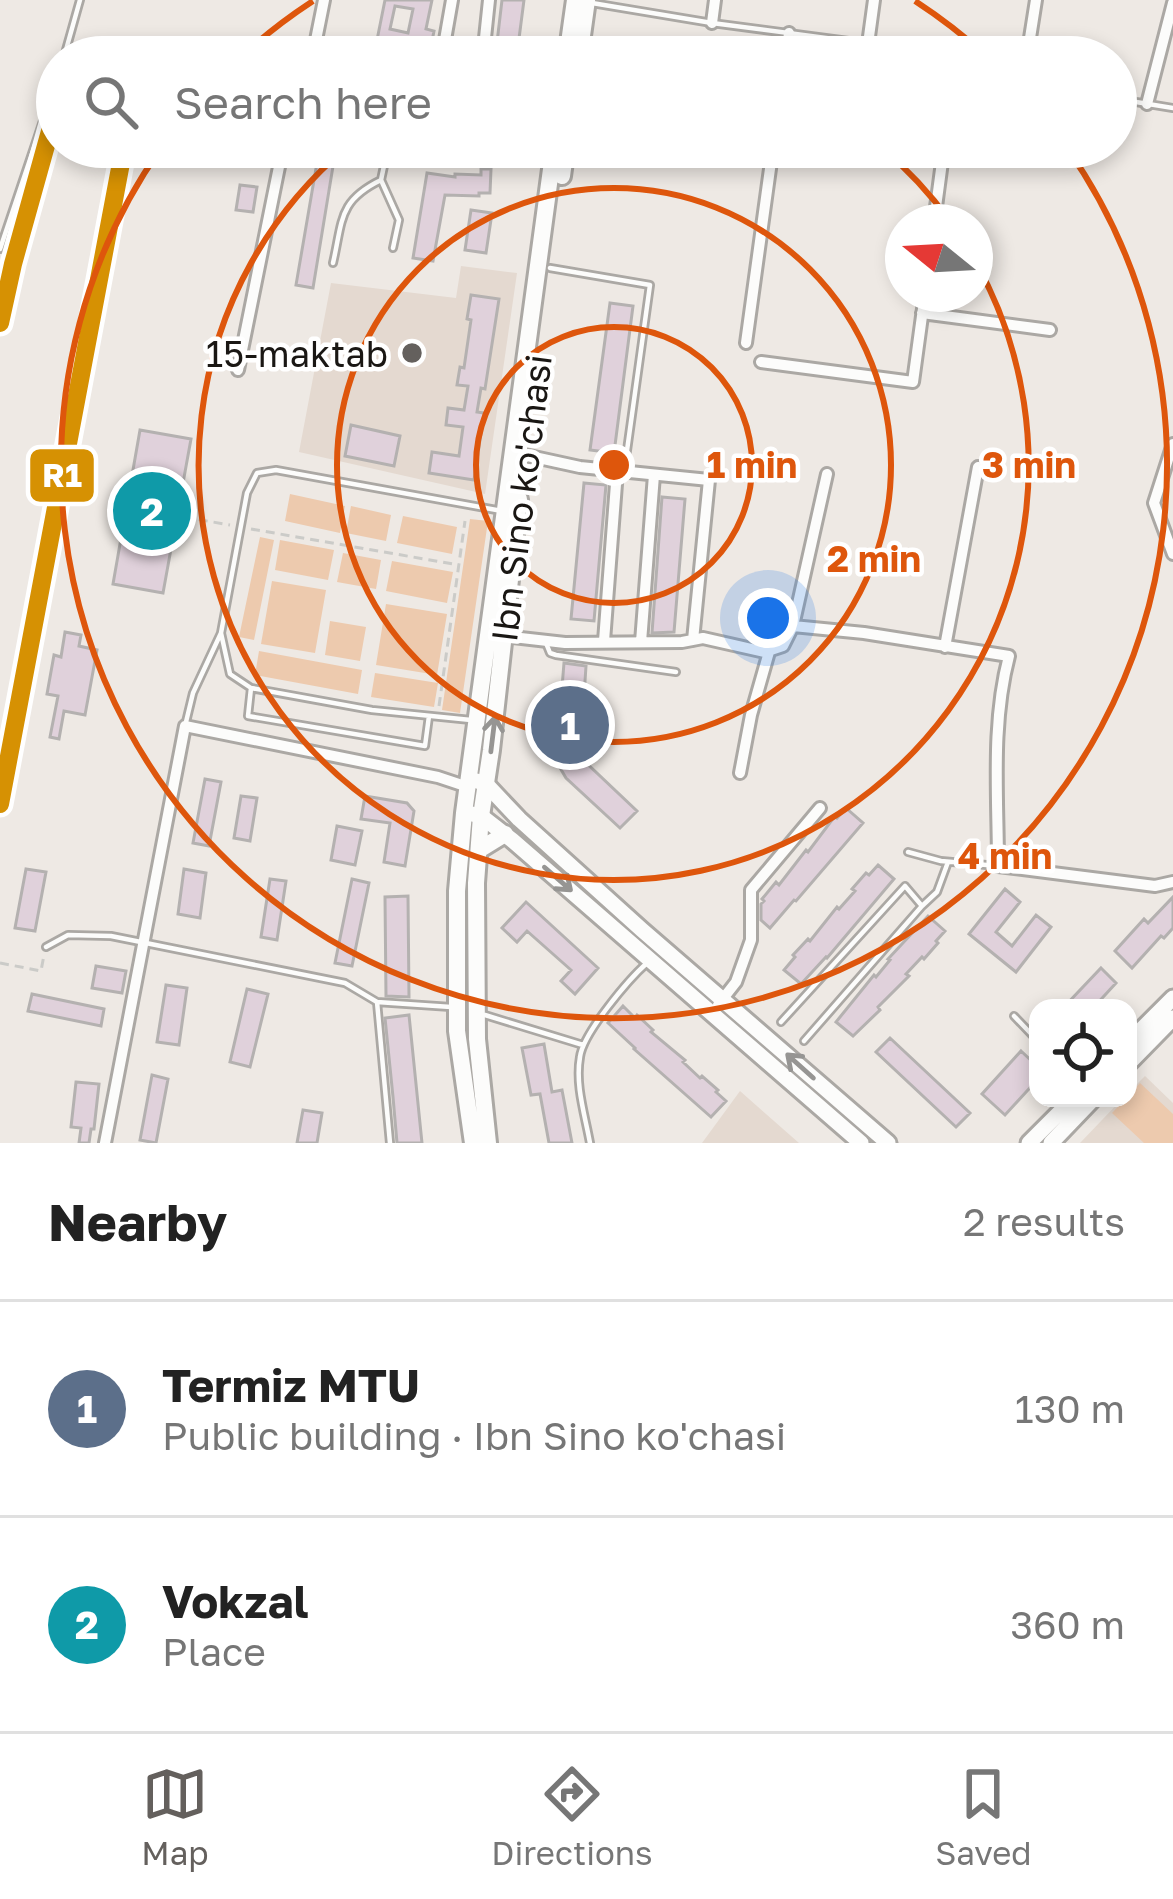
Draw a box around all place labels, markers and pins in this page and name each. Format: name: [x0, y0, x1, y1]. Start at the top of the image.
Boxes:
place label: 15-maktab: [206, 332, 388, 375]
marker: 15-maktab: [399, 340, 425, 366]
centre of rings: [593, 444, 635, 486]
pin: 2: [113, 466, 191, 556]
pin: 1: [531, 680, 609, 770]

